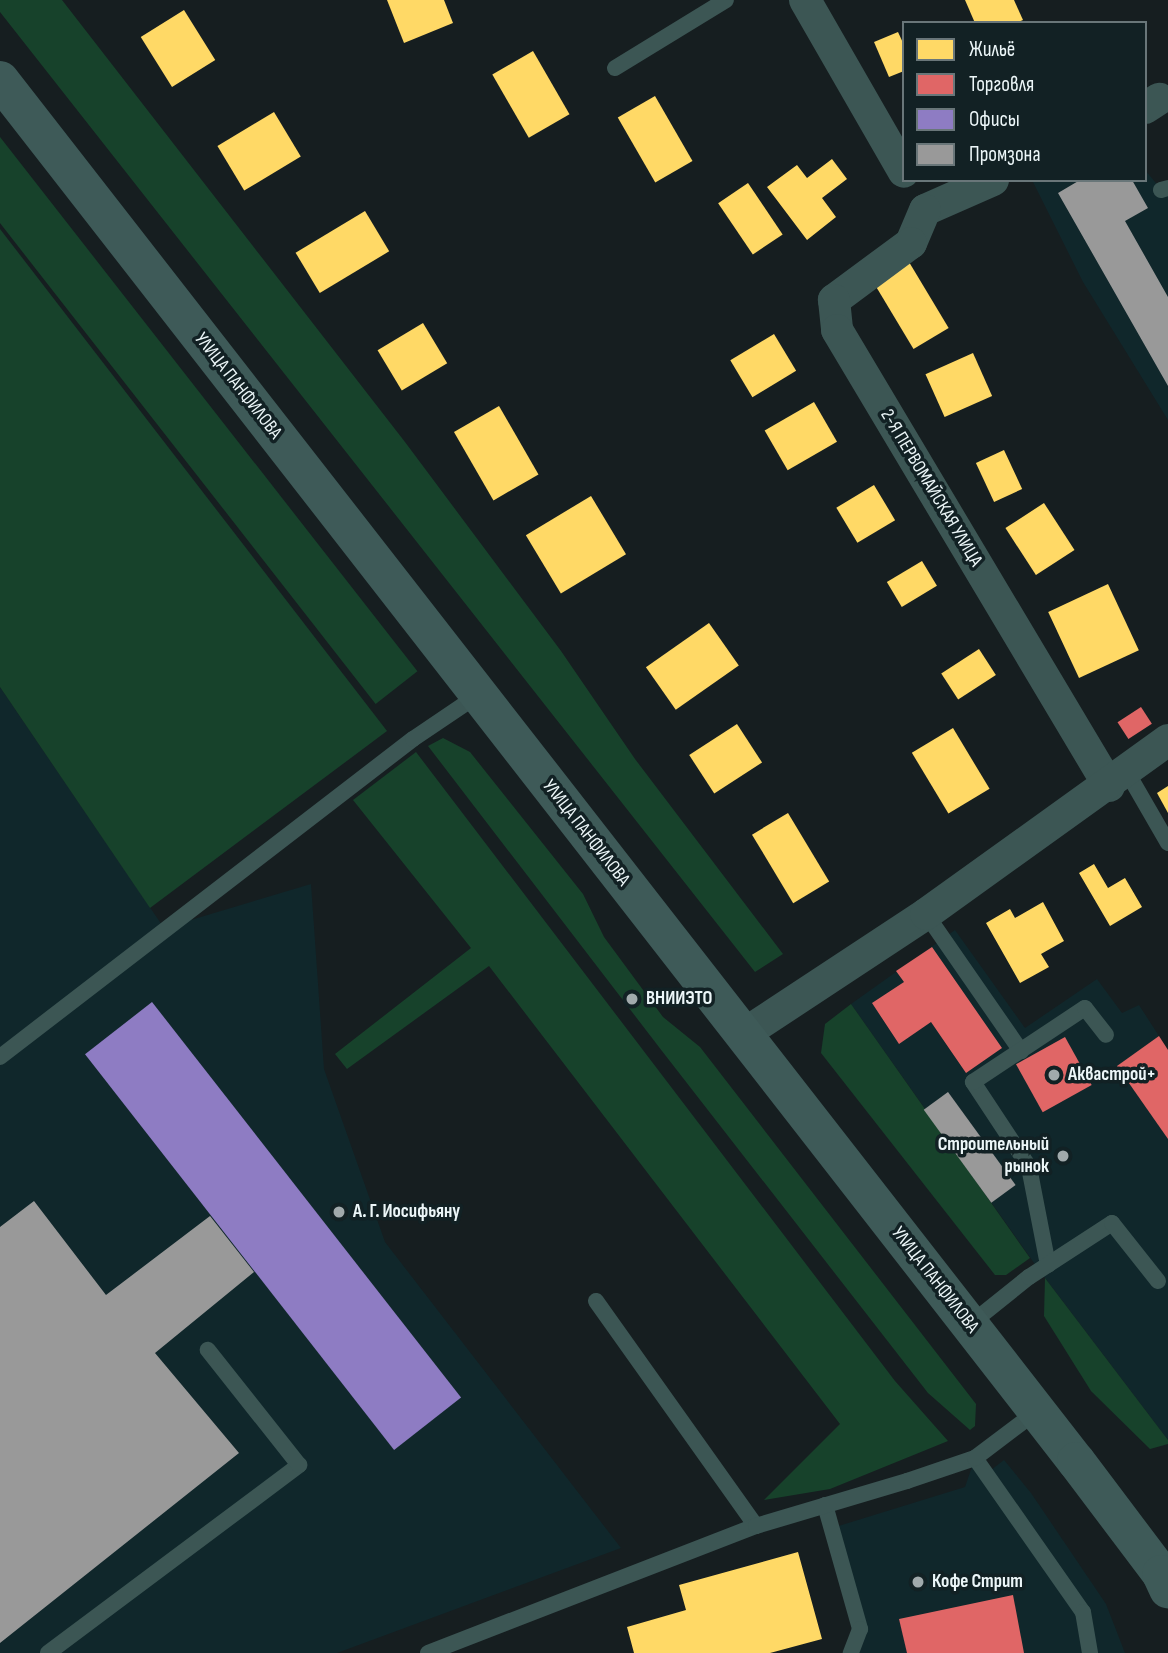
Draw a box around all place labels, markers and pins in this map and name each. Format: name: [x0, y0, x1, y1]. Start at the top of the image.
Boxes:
place label: ВНИИЭТО: [646, 988, 712, 1010]
marker: ВНИИЭТО: [624, 991, 640, 1007]
place label: Аквастрой+: [1068, 1064, 1156, 1086]
marker: Аквастрой+: [1046, 1067, 1062, 1083]
place label: Строительный рынок: [938, 1134, 1049, 1178]
marker: Строительный рынок: [1055, 1148, 1071, 1164]
place label: А. Г. Иосифьяну: [353, 1201, 460, 1223]
marker: А. Г. Иосифьяну: [331, 1204, 347, 1220]
place label: Кофе Стрит: [932, 1571, 1023, 1593]
marker: Кофе Стрит: [910, 1574, 926, 1590]

